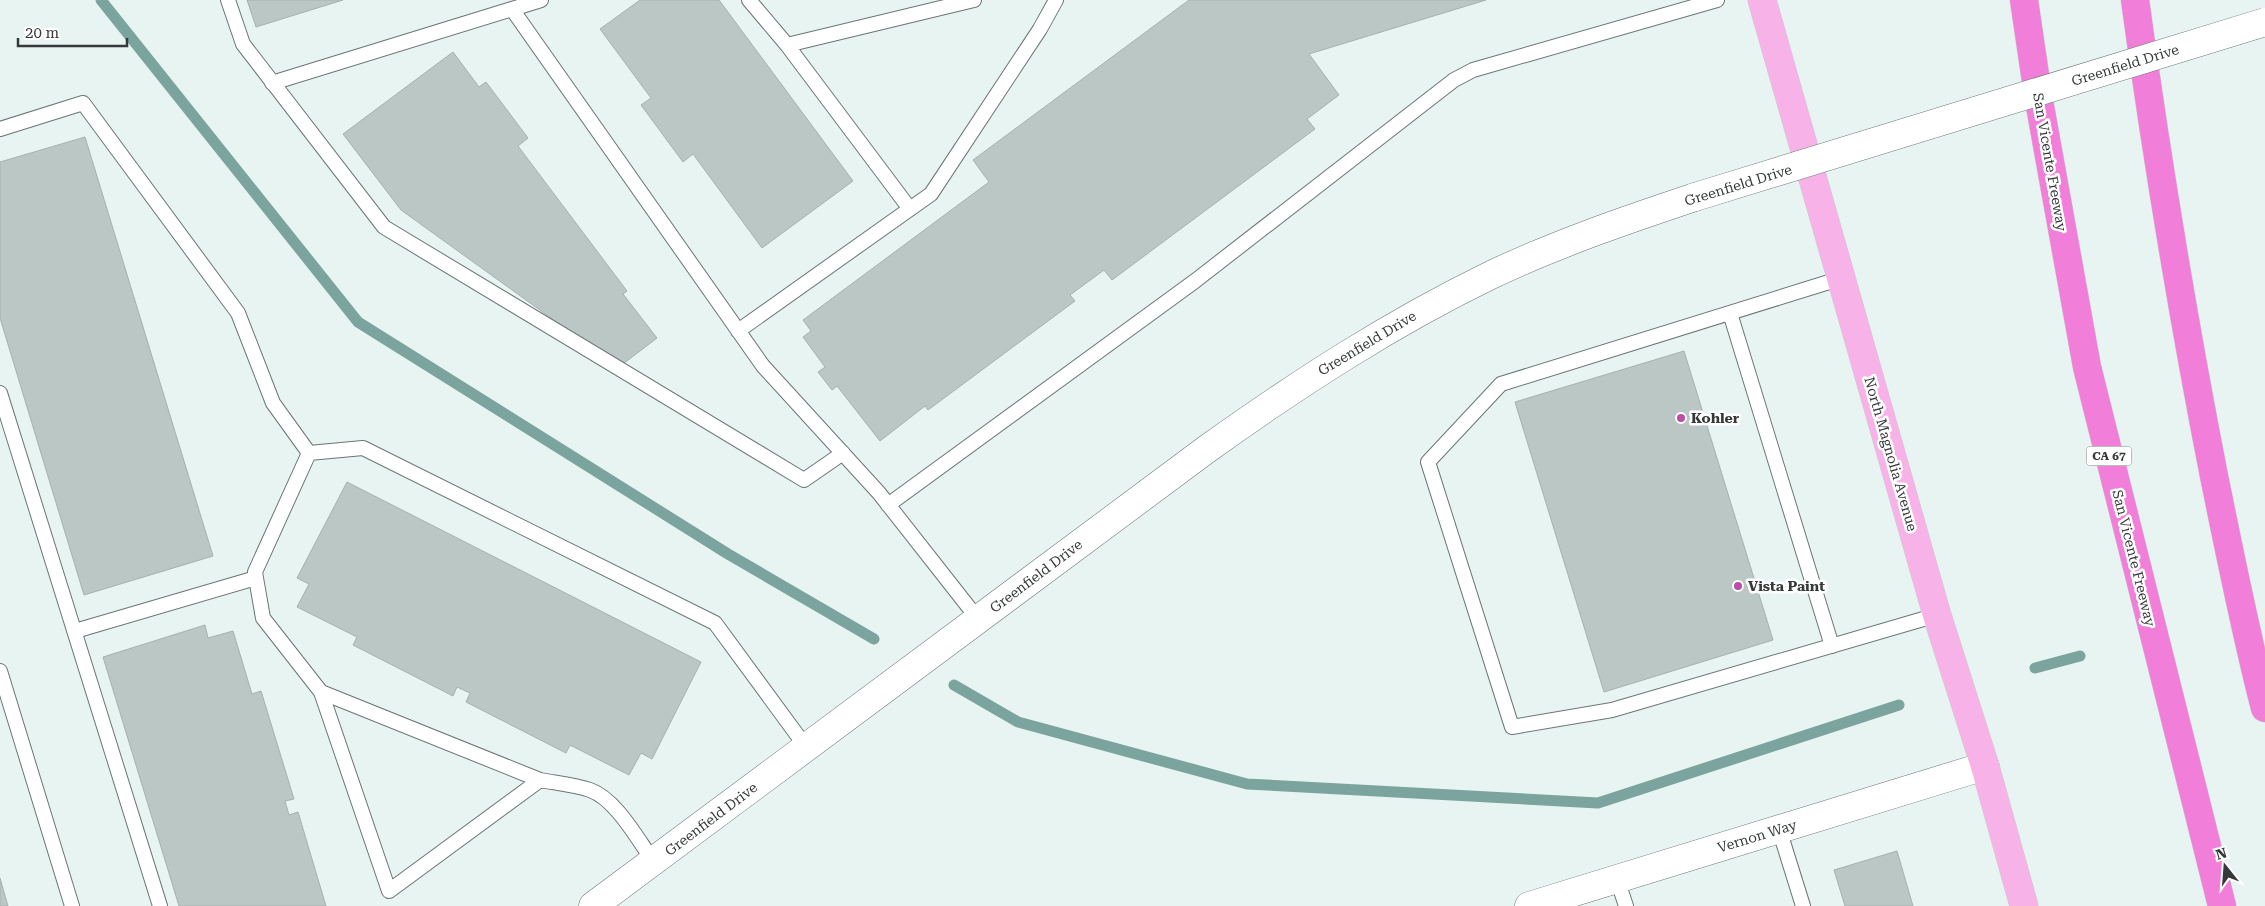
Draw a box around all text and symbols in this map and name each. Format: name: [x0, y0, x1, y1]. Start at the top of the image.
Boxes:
scale bar: [18, 15, 126, 47]
text: 20 m: [25, 24, 60, 42]
street label: Greenfield Drive: [2069, 41, 2181, 89]
street label: San Vicente Freeway: [2030, 92, 2070, 233]
street label: Greenfield Drive: [1682, 161, 1794, 209]
street label: Greenfield Drive: [1315, 307, 1419, 379]
street label: North Magnolia Avenue: [1861, 375, 1921, 533]
place label: Kohler: [1691, 410, 1740, 426]
marker: Kohler: [1675, 412, 1687, 424]
road number: CA 67: [2086, 446, 2132, 466]
street label: San Vicente Freeway: [2109, 488, 2159, 629]
street label: Greenfield Drive: [987, 536, 1086, 616]
place label: Vista Paint: [1748, 578, 1825, 594]
marker: Vista Paint: [1732, 580, 1744, 592]
street label: Greenfield Drive: [662, 779, 761, 859]
street label: Vernon Way: [1716, 816, 1799, 856]
north arrow: [2200, 841, 2250, 891]
text: N: [2214, 844, 2229, 863]

